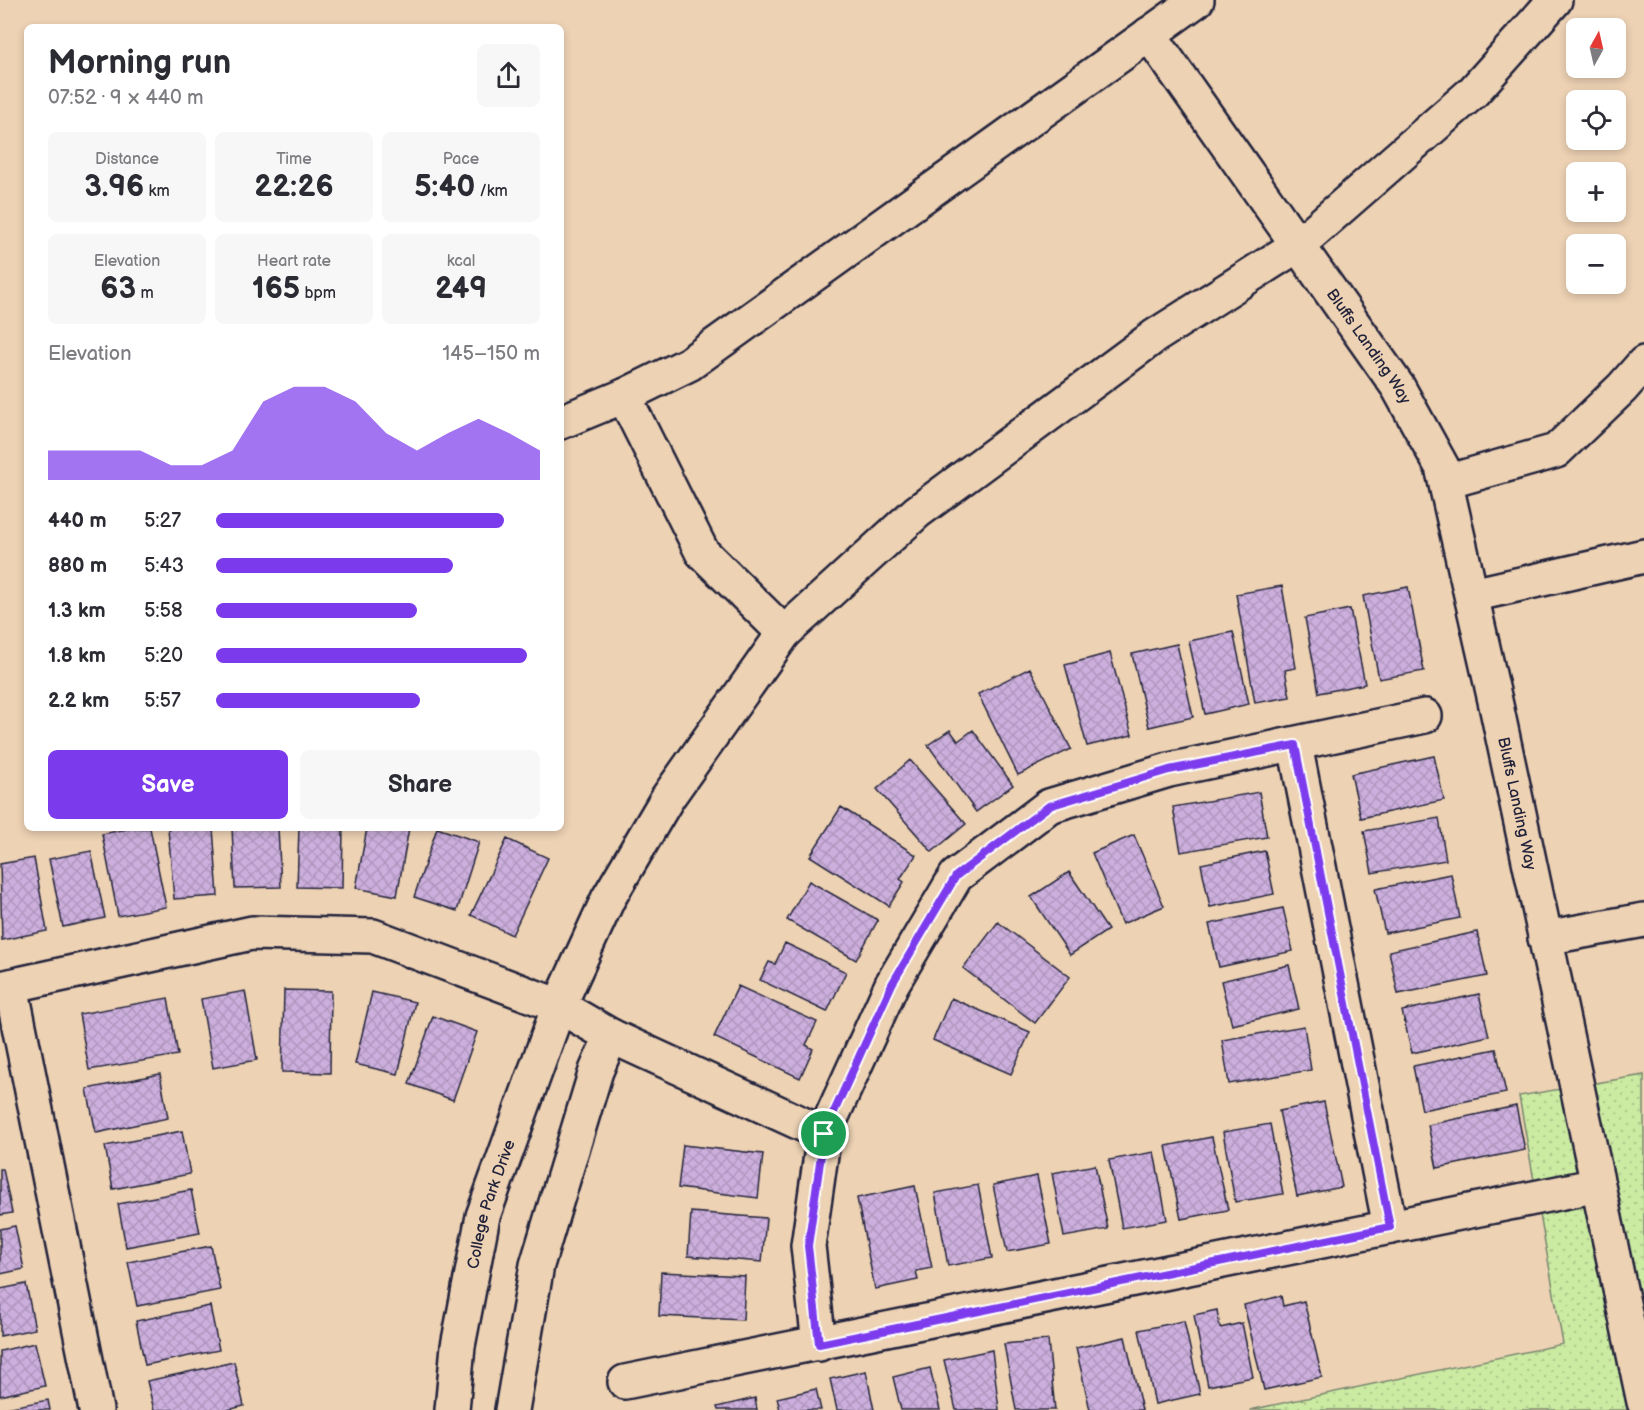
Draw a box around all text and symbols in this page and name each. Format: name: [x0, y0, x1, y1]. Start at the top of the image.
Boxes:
north arrow: [1566, 18, 1626, 78]
map controls: [1566, 18, 1626, 294]
text: Morning run: [48, 43, 231, 83]
button: share: [477, 44, 540, 107]
text: 07:52 · 9 × 440 m: [48, 86, 204, 110]
button: locate: [1566, 90, 1626, 150]
text: Distance: [95, 150, 159, 169]
text: Time: [276, 150, 312, 169]
text: Pace: [443, 150, 479, 169]
button: +: [1566, 162, 1626, 222]
text: 3.96: [84, 169, 144, 205]
text: 22:26: [254, 169, 334, 205]
text: 5:40: [414, 169, 475, 205]
text: km: [144, 182, 170, 201]
text: /km: [475, 182, 508, 201]
button: −: [1566, 234, 1626, 294]
text: Elevation: [94, 252, 160, 271]
text: Heart rate: [257, 252, 331, 271]
text: kcal: [447, 252, 475, 271]
text: 63: [100, 271, 136, 307]
text: 165: [252, 271, 300, 307]
text: 249: [435, 271, 487, 307]
text: m: [136, 284, 154, 303]
text: bpm: [300, 284, 336, 303]
street label: Bluffs Landing Way: [1322, 285, 1415, 408]
text: Elevation: [48, 342, 131, 366]
text: 145–150 m: [443, 342, 540, 366]
text: 440 m: [48, 509, 106, 533]
text: 5:27: [144, 509, 181, 533]
text: 880 m: [48, 554, 107, 578]
text: 5:43: [144, 554, 184, 578]
text: 1.3 km: [48, 599, 105, 623]
text: 5:58: [144, 599, 183, 623]
text: 1.8 km: [48, 644, 106, 668]
text: 5:20: [144, 644, 183, 668]
text: 2.2 km: [48, 689, 109, 713]
text: 5:57: [144, 689, 181, 713]
street label: Bluffs Landing Way: [1494, 735, 1540, 873]
button: Save: [48, 750, 288, 819]
button: Share: [300, 750, 540, 819]
pin: [798, 1108, 849, 1159]
icon: arrive: [807, 1117, 840, 1150]
street label: College Park Drive: [464, 1137, 519, 1271]

